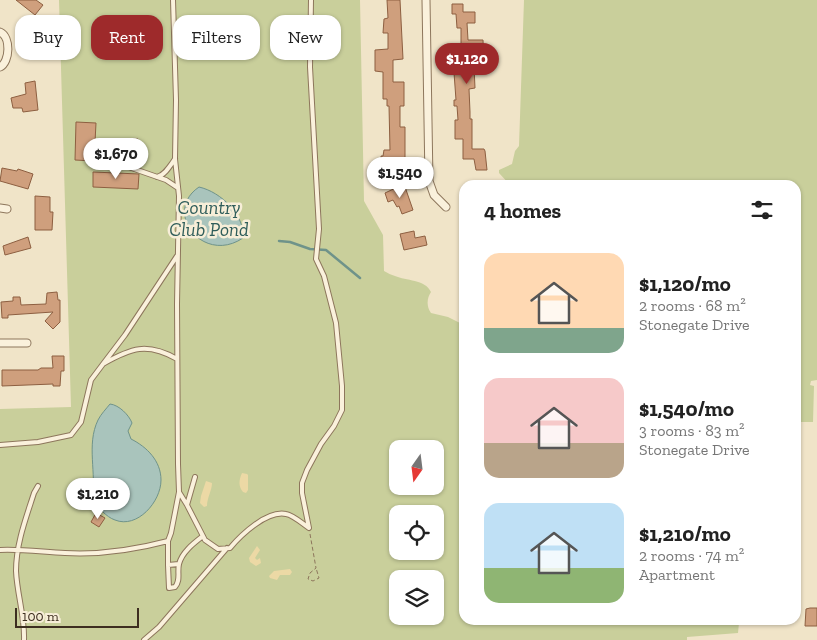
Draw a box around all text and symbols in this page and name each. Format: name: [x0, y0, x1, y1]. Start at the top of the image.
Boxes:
chip: Buy: [15, 15, 81, 60]
chip: Rent: [91, 15, 163, 60]
chip: Filters: [173, 15, 260, 60]
chip: New: [270, 15, 341, 60]
pin: $1,120: [426, 42, 508, 85]
text: $1,120: [446, 49, 488, 68]
pin: $1,670: [75, 138, 157, 180]
text: $1,670: [94, 144, 138, 163]
pin: $1,540: [359, 156, 441, 199]
text: $1,540: [378, 163, 422, 182]
water label: Country Club Pond: [169, 196, 249, 241]
icon: filters: [748, 196, 776, 224]
text: 4 homes: [484, 198, 561, 223]
text: $1,120/mo: [639, 271, 731, 296]
icon: home: [524, 273, 584, 333]
text: 2 rooms · 68 m²: [639, 296, 746, 315]
text: Stonegate Drive: [639, 315, 750, 334]
text: $1,540/mo: [639, 396, 734, 421]
icon: home: [524, 398, 584, 458]
text: 3 rooms · 83 m²: [639, 421, 745, 440]
north arrow: [389, 440, 444, 495]
map controls: [389, 440, 444, 625]
text: Stonegate Drive: [639, 440, 750, 459]
pin: $1,210: [57, 478, 139, 520]
text: $1,210: [77, 484, 119, 503]
button: locate: [389, 505, 444, 560]
text: $1,210/mo: [639, 521, 731, 546]
icon: home: [524, 523, 584, 583]
text: 2 rooms · 74 m²: [639, 546, 744, 565]
text: Apartment: [639, 565, 715, 584]
button: layers: [389, 570, 444, 625]
scale bar: [15, 605, 139, 628]
text: 100 m: [22, 608, 59, 625]

